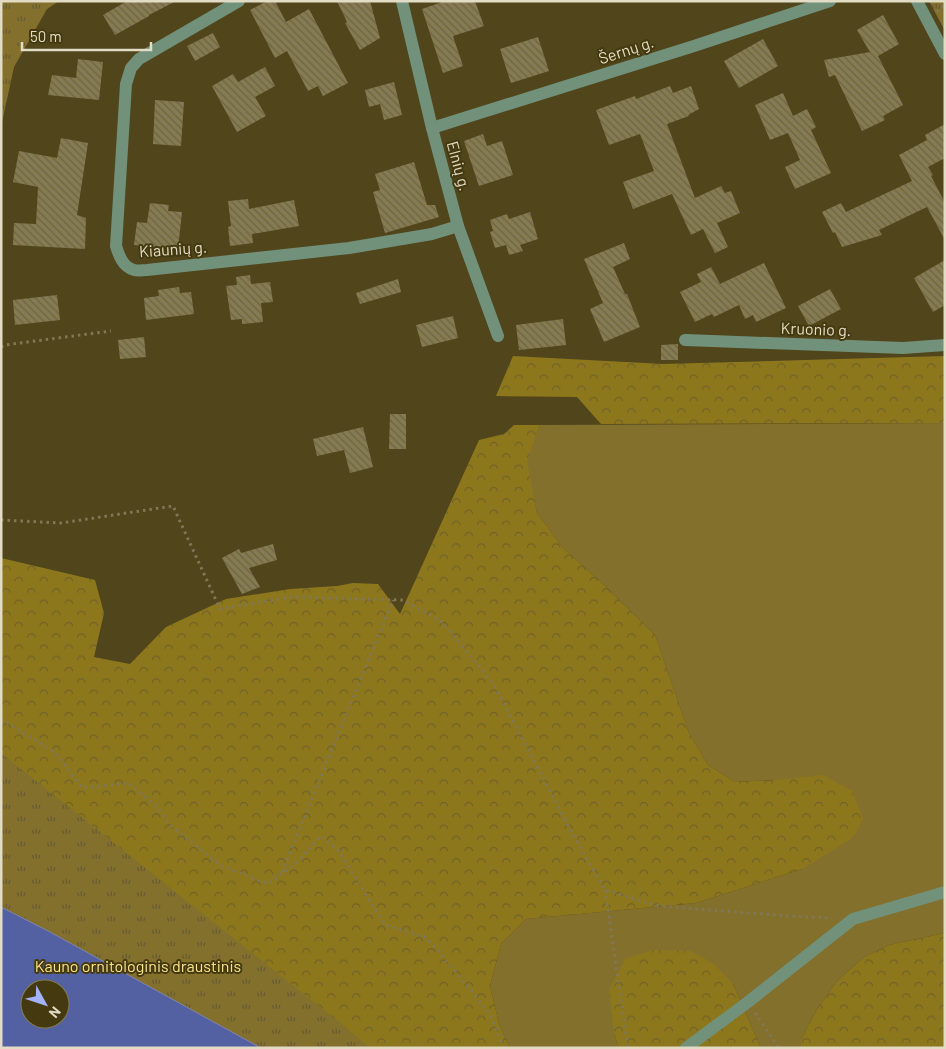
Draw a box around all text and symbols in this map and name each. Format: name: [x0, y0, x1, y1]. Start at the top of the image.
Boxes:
scale bar: [22, 20, 151, 52]
text: 50 m: [30, 27, 62, 45]
street label: Šernų g.: [596, 32, 656, 67]
street label: Elnių g.: [444, 139, 475, 193]
street label: Kiaunių g.: [138, 237, 208, 260]
street label: Kruonio g.: [780, 318, 852, 339]
park label: Kauno ornitologinis draustinis: [35, 956, 241, 975]
north arrow: [20, 979, 70, 1029]
text: N: [46, 1004, 65, 1022]

